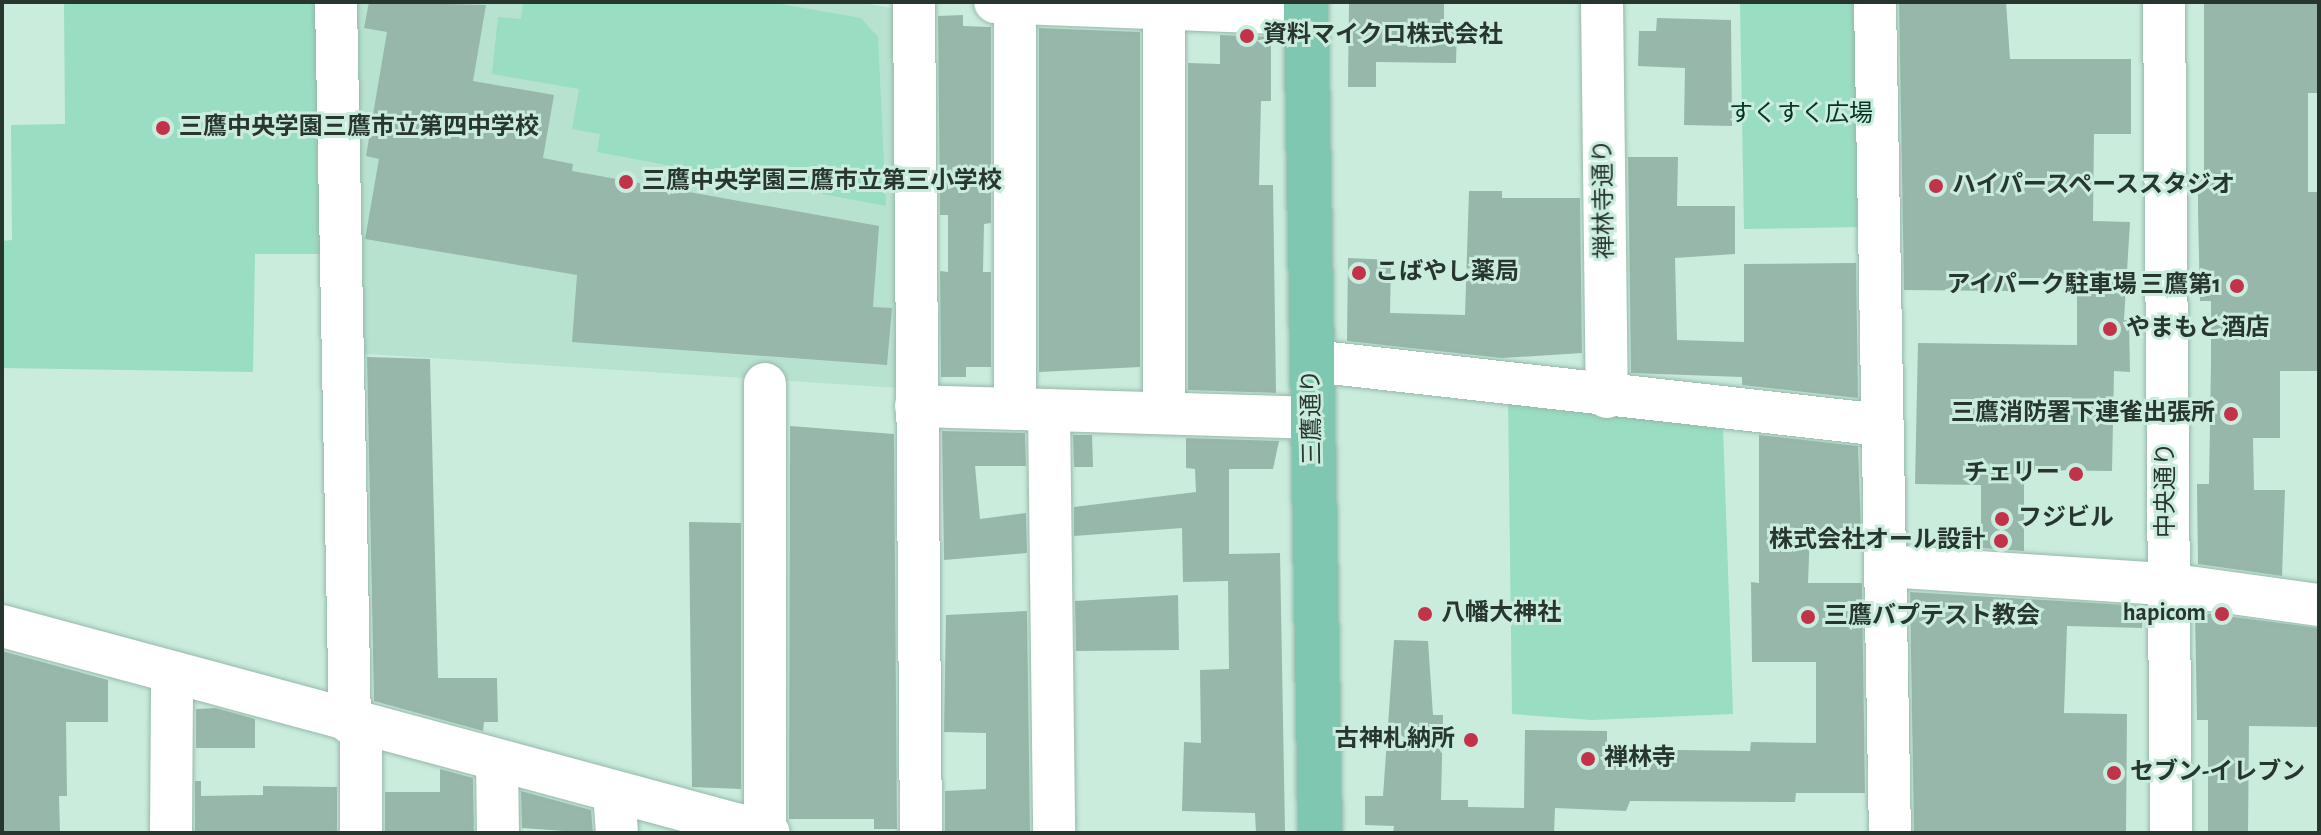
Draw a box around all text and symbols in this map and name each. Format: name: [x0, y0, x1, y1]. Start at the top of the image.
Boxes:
place label: 資料マイクロ株式会社: [1263, 22, 1503, 50]
marker: 資料マイクロ株式会社: [1238, 27, 1256, 45]
park label: すくすく広場: [1729, 101, 1873, 129]
place label: 三鷹中央学園三鷹市立第四中学校: [179, 114, 539, 142]
marker: 三鷹中央学園三鷹市立第四中学校: [154, 119, 172, 137]
street label: 禅林寺通り: [1590, 139, 1620, 259]
place label: 三鷹中央学園三鷹市立第三小学校: [642, 168, 1002, 196]
place label: ハイパースペーススタジオ: [1952, 172, 2240, 200]
marker: 三鷹中央学園三鷹市立第三小学校: [617, 173, 635, 191]
marker: ハイパースペーススタジオ: [1927, 177, 1945, 195]
place label: こばやし薬局: [1375, 259, 1519, 287]
marker: こばやし薬局: [1350, 264, 1368, 282]
place label: アイパーク駐車場 三鷹第1: [1945, 272, 2221, 300]
marker: アイパーク駐車場 三鷹第1: [2228, 277, 2246, 295]
place label: やまもと酒店: [2126, 315, 2270, 343]
marker: やまもと酒店: [2101, 320, 2119, 338]
street label: 三鷹通り: [1298, 369, 1328, 465]
place label: 三鷹消防署下連雀出張所: [1951, 400, 2215, 428]
marker: 三鷹消防署下連雀出張所: [2222, 405, 2240, 423]
street label: 中央通り: [2153, 442, 2181, 538]
place label: チェリー: [1964, 460, 2060, 488]
marker: チェリー: [2067, 465, 2085, 483]
place label: フジビル: [2018, 505, 2114, 533]
marker: フジビル: [1993, 510, 2011, 528]
place label: 株式会社オール設計: [1769, 527, 1985, 555]
marker: 株式会社オール設計: [1992, 532, 2010, 550]
place label: 八幡大神社: [1441, 600, 1561, 628]
place label: hapicom: [2123, 600, 2206, 628]
place label: 三鷹バプテスト教会: [1824, 603, 2040, 631]
marker: 八幡大神社: [1416, 605, 1434, 623]
marker: hapicom: [2213, 605, 2231, 623]
marker: 三鷹バプテスト教会: [1799, 608, 1817, 626]
place label: 古神札納所: [1335, 726, 1455, 754]
marker: 古神札納所: [1462, 731, 1480, 749]
place label: 禅林寺: [1604, 745, 1676, 773]
marker: 禅林寺: [1579, 750, 1597, 768]
place label: セブン-イレブン: [2130, 759, 2305, 787]
marker: セブン-イレブン: [2105, 764, 2123, 782]

